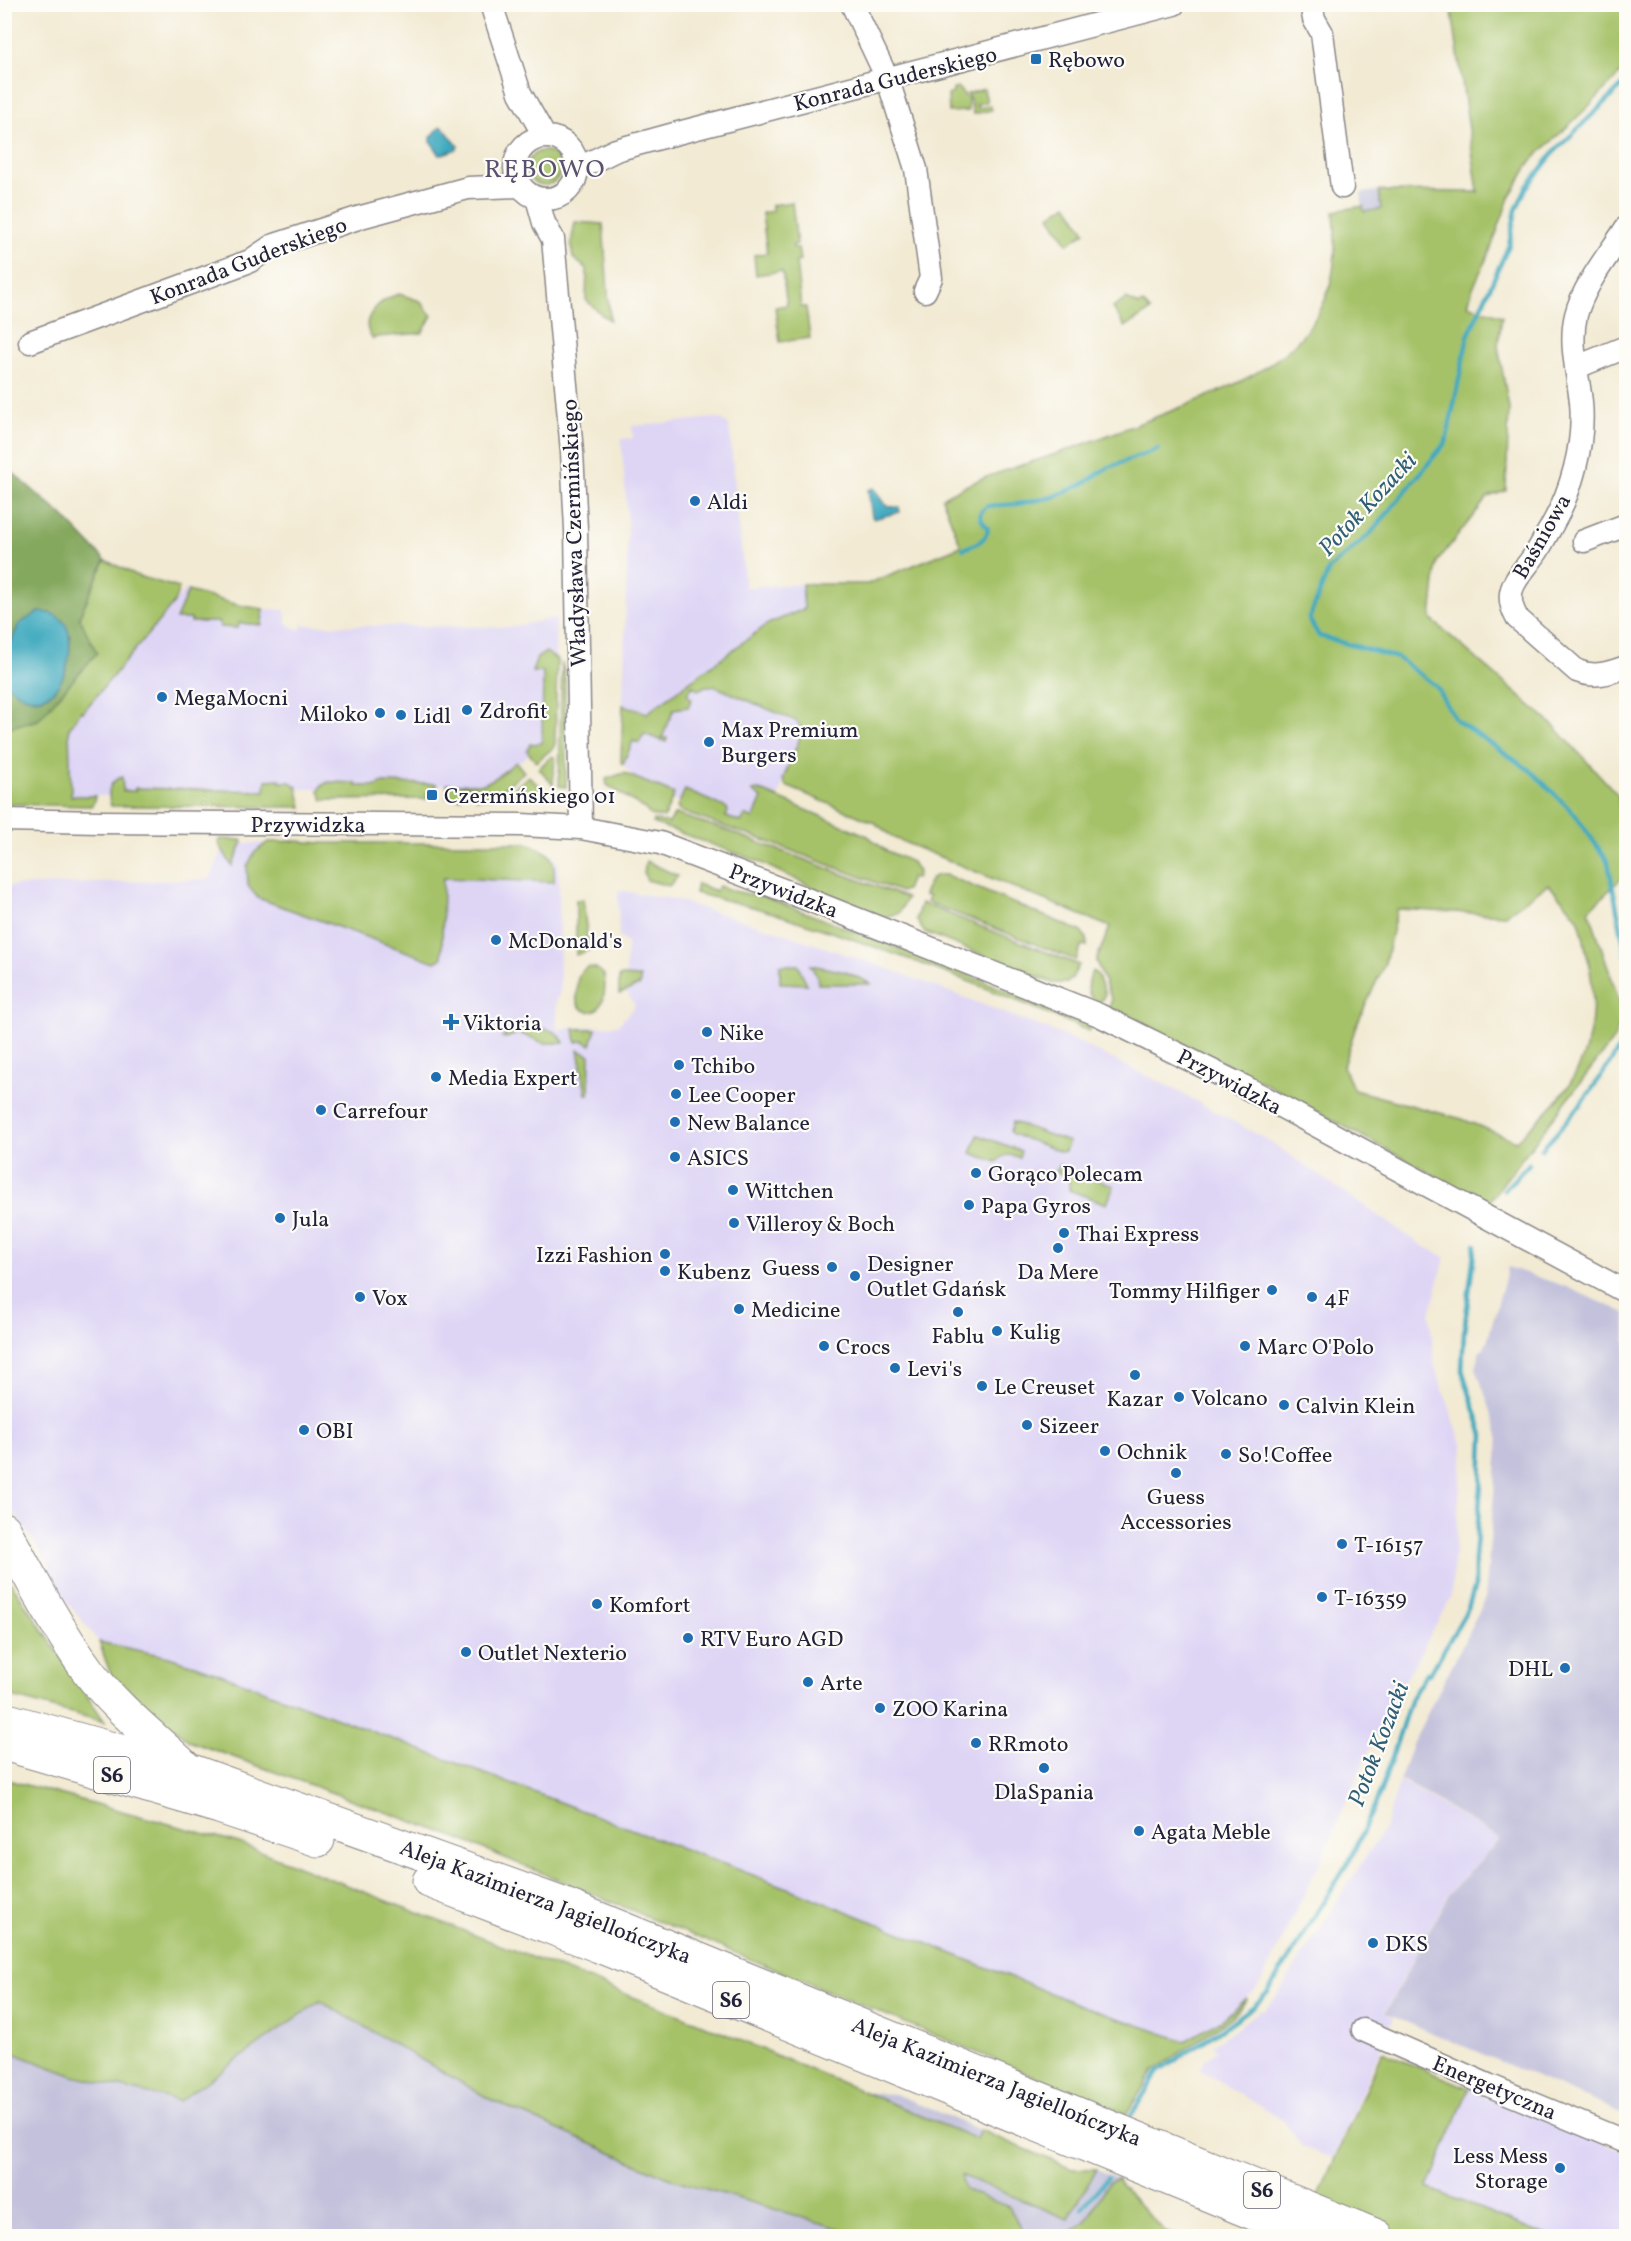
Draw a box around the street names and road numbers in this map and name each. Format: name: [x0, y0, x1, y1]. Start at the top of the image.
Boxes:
street label: Konrada Guderskiego: [791, 40, 1001, 121]
street label: Konrada Guderskiego: [146, 210, 352, 314]
street label: Władysława Czermińskiego: [555, 398, 596, 667]
street label: Baśniowa: [1506, 489, 1580, 585]
street label: Przywidzka: [251, 811, 366, 842]
street label: Przywidzka: [724, 857, 842, 927]
street label: Przywidzka: [1171, 1043, 1287, 1124]
road number: S6: [94, 1757, 130, 1793]
street label: Aleja Kazimierza Jagiellończyka: [395, 1833, 695, 1973]
road number: S6: [713, 1982, 749, 2018]
street label: Aleja Kazimierza Jagiellończyka: [847, 2011, 1146, 2156]
street label: Energetyczna: [1427, 2049, 1561, 2129]
road number: S6: [1244, 2172, 1280, 2208]

